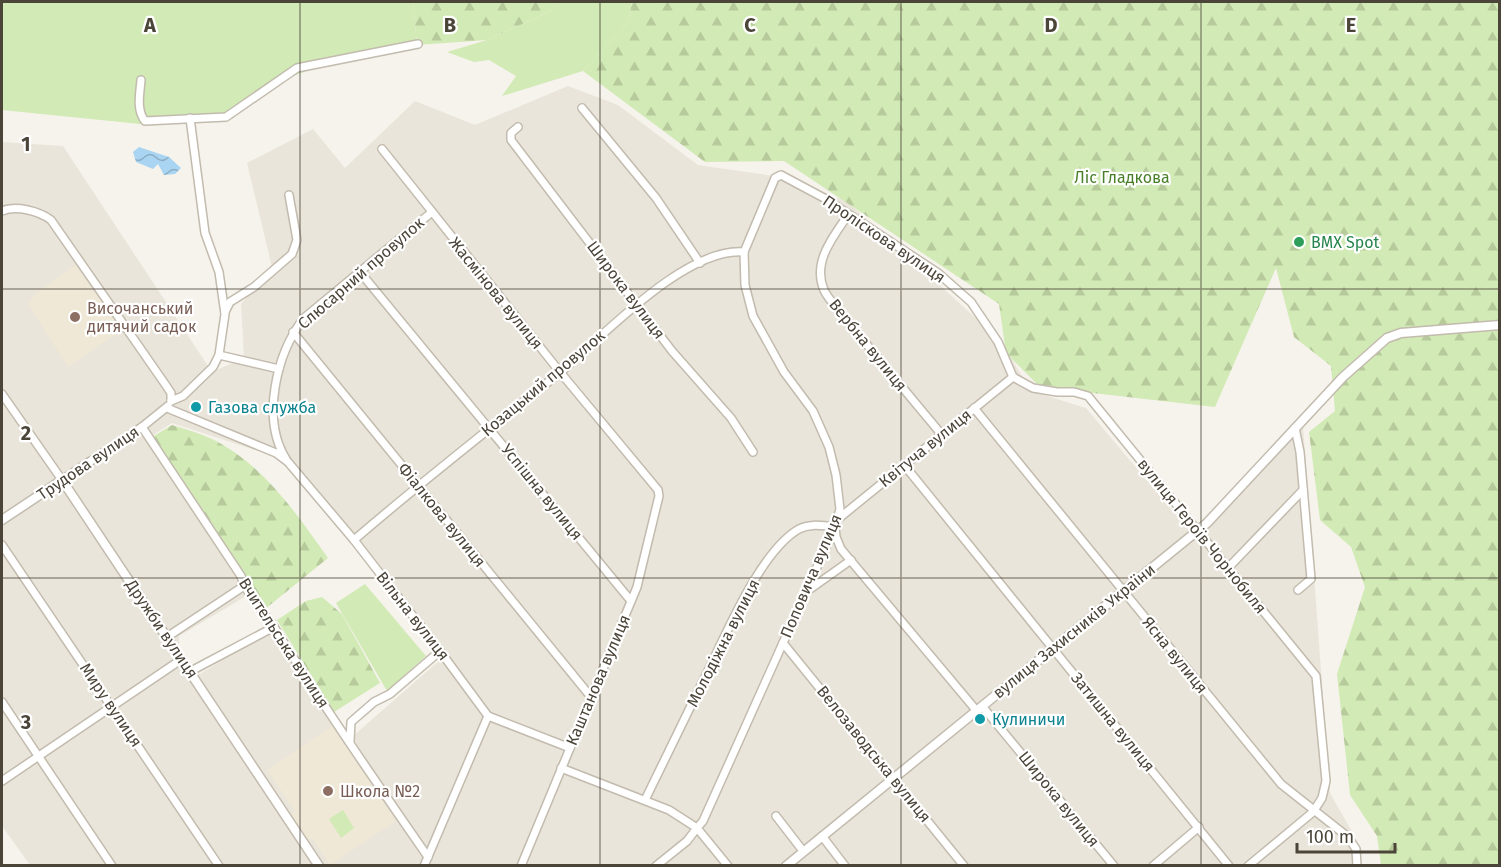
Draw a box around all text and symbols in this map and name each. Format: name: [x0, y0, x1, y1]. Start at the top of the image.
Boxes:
text: A: [143, 13, 157, 37]
text: B: [444, 13, 456, 37]
text: C: [744, 13, 756, 37]
text: D: [1044, 13, 1058, 37]
text: E: [1346, 13, 1356, 37]
text: 1: [21, 132, 31, 156]
park label: Ліс Гладкова: [1074, 168, 1170, 187]
street label: Проліскова вулиця: [819, 191, 949, 287]
street label: Слюсарний провулок: [294, 213, 429, 333]
street label: Жасмінова вулиця: [445, 233, 547, 353]
place label: BMX Spot: [1311, 233, 1380, 252]
marker: BMX Spot: [1292, 235, 1306, 249]
street label: Широка вулиця: [583, 237, 669, 343]
street label: Вербна вулиця: [825, 295, 911, 395]
place label: Височанський дитячий садок: [87, 299, 197, 336]
marker: Височанський дитячий садок: [68, 310, 82, 324]
street label: Козацький провулок: [477, 325, 609, 440]
place label: Газова служба: [208, 398, 316, 417]
marker: Газова служба: [189, 400, 203, 414]
street label: Квітуча вулиця: [875, 405, 975, 491]
text: 2: [21, 421, 31, 445]
street label: Трудова вулиця: [33, 422, 143, 504]
street label: Успішна вулиця: [497, 440, 587, 544]
street label: вулиця Героїв Чорнобиля: [1134, 455, 1270, 617]
street label: Фіалкова вулиця: [394, 459, 490, 571]
street label: Поповича вулиця: [776, 511, 846, 641]
street label: вулиця Захисників України: [989, 560, 1159, 702]
street label: Вільна вулиця: [372, 568, 454, 664]
street label: Вчительська вулиця: [235, 574, 333, 712]
street label: Дружби вулиця: [121, 575, 202, 682]
street label: Молодіжна вулиця: [683, 576, 763, 710]
street label: Каштанова вулиця: [562, 612, 634, 748]
street label: Ясна вулиця: [1138, 613, 1212, 697]
street label: Миру вулиця: [76, 659, 146, 751]
street label: Затишна вулиця: [1067, 669, 1159, 775]
street label: Велозаводська вулиця: [813, 682, 935, 826]
text: 3: [20, 710, 31, 734]
place label: Кулиничи: [992, 710, 1065, 729]
marker: Кулиничи: [973, 712, 987, 726]
street label: Широка вулиця: [1015, 747, 1103, 851]
place label: Школа №2: [340, 782, 420, 801]
marker: Школа №2: [321, 784, 335, 798]
scale bar: [1297, 816, 1394, 854]
text: 100 m: [1306, 826, 1354, 848]

